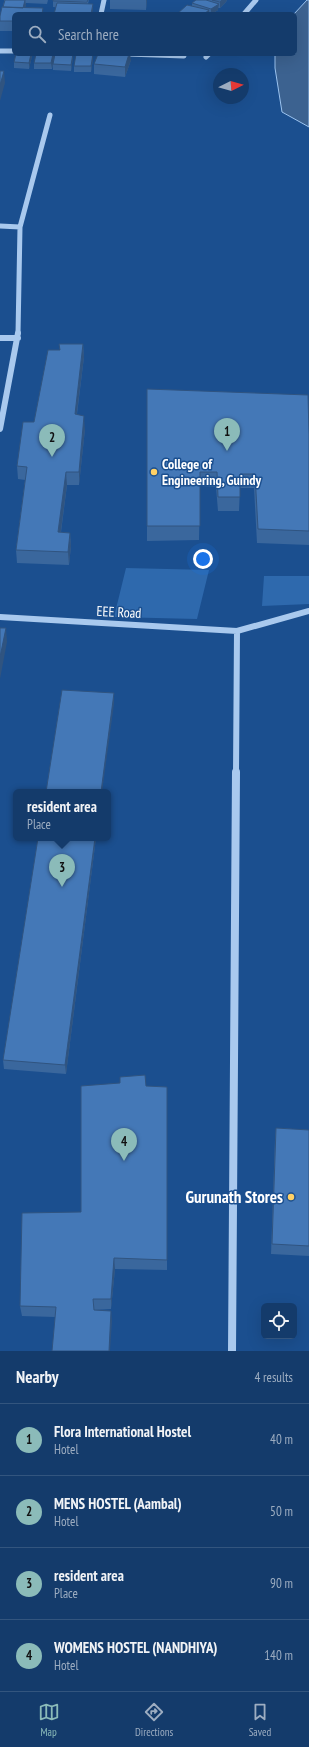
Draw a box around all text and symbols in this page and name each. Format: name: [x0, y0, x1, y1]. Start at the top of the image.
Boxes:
search box: [12, 12, 297, 56]
icon: search: [26, 23, 48, 45]
text: Search here: [58, 25, 119, 44]
north arrow: [213, 68, 249, 104]
pin: 1: [214, 418, 240, 451]
pin: 2: [39, 424, 65, 457]
place label: College of Engineering, Guindy: [162, 455, 261, 489]
marker: College of Engineering, Guindy: [149, 467, 159, 477]
your location: [193, 549, 213, 569]
street label: EEE Road: [96, 602, 142, 622]
popup: [13, 789, 111, 841]
text: resident area: [27, 797, 97, 816]
text: Place: [27, 816, 51, 833]
pin: 3: [49, 854, 75, 887]
pin: 4: [111, 1128, 137, 1161]
place label: Gurunath Stores: [185, 1186, 283, 1208]
marker: Gurunath Stores: [286, 1192, 296, 1202]
map controls: [261, 1303, 297, 1339]
button: locate: [261, 1303, 297, 1339]
text: Nearby: [16, 1366, 59, 1388]
text: 4 results: [254, 1369, 293, 1386]
text: Flora International Hostel: [54, 1422, 191, 1441]
text: 1: [26, 1431, 32, 1448]
text: 40 m: [270, 1431, 293, 1448]
text: Hotel: [54, 1441, 78, 1458]
text: MENS HOSTEL (Aambal): [54, 1494, 182, 1513]
text: 2: [26, 1503, 32, 1520]
text: 50 m: [270, 1503, 293, 1520]
text: Hotel: [54, 1513, 78, 1530]
text: resident area: [54, 1566, 124, 1585]
text: 3: [26, 1575, 32, 1592]
text: 90 m: [270, 1575, 293, 1592]
text: Place: [54, 1585, 78, 1602]
text: WOMENS HOSTEL (NANDHIYA): [54, 1638, 217, 1657]
text: 4: [26, 1647, 32, 1664]
text: 140 m: [264, 1647, 293, 1664]
text: Hotel: [54, 1657, 78, 1674]
tab: Map: [38, 1701, 60, 1739]
tab: Directions: [135, 1701, 173, 1739]
tab: Saved: [249, 1701, 271, 1739]

